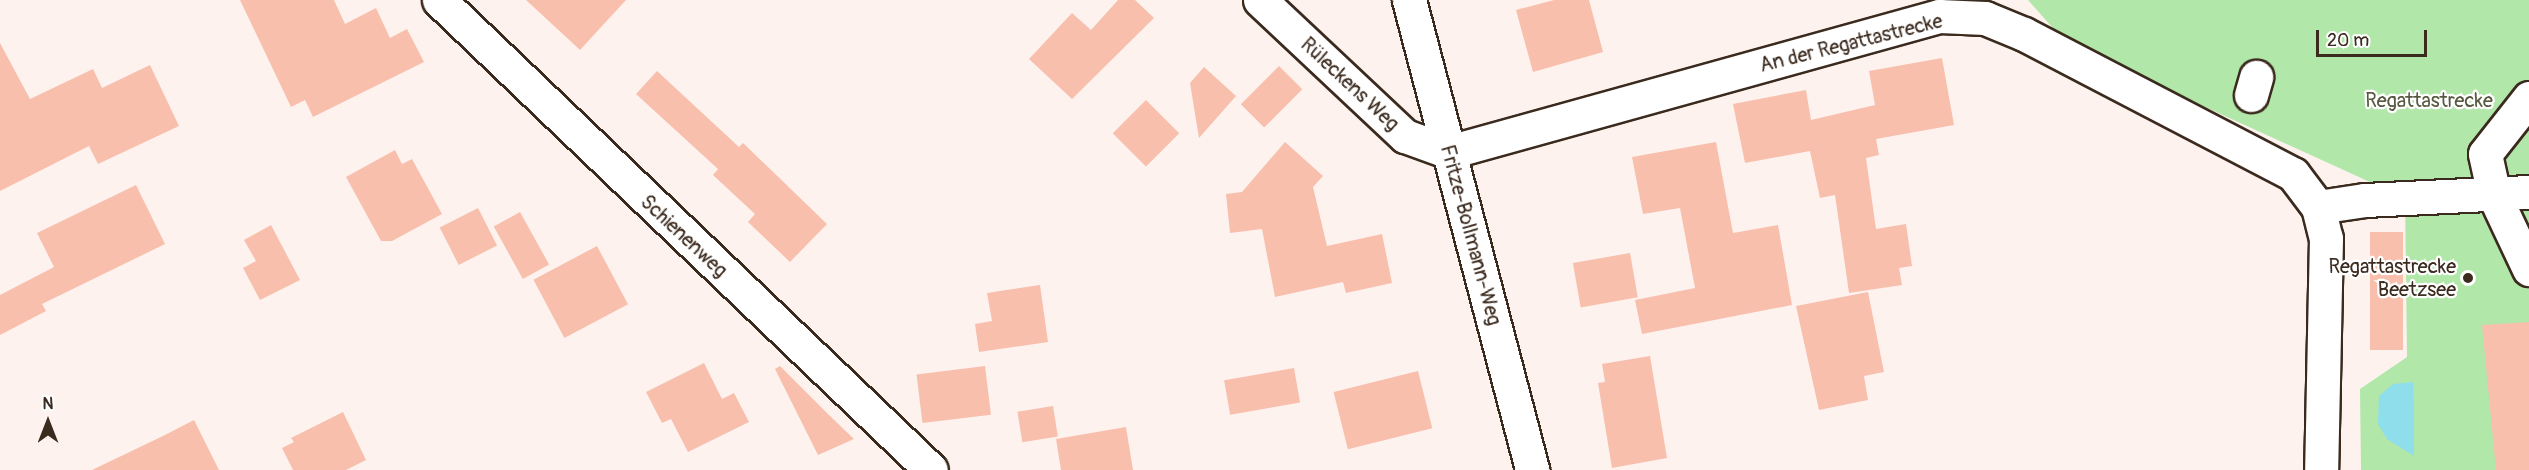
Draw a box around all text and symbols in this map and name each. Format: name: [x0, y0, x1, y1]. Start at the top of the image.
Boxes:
street label: An der Regattastrecke: [1757, 9, 1945, 77]
scale bar: [2319, 18, 2430, 56]
text: 20 m: [2327, 29, 2369, 52]
street label: Rüleckens Weg: [1296, 32, 1404, 136]
park label: Regattastrecke: [2365, 88, 2493, 112]
street label: Fritze-Bollmann-Weg: [1435, 142, 1507, 328]
street label: Schienenweg: [636, 190, 732, 282]
place label: Regattastrecke Beetzsee: [2328, 254, 2456, 301]
marker: Regattastrecke Beetzsee: [2461, 271, 2475, 285]
north arrow: [18, 392, 78, 452]
text: N: [43, 394, 53, 414]

